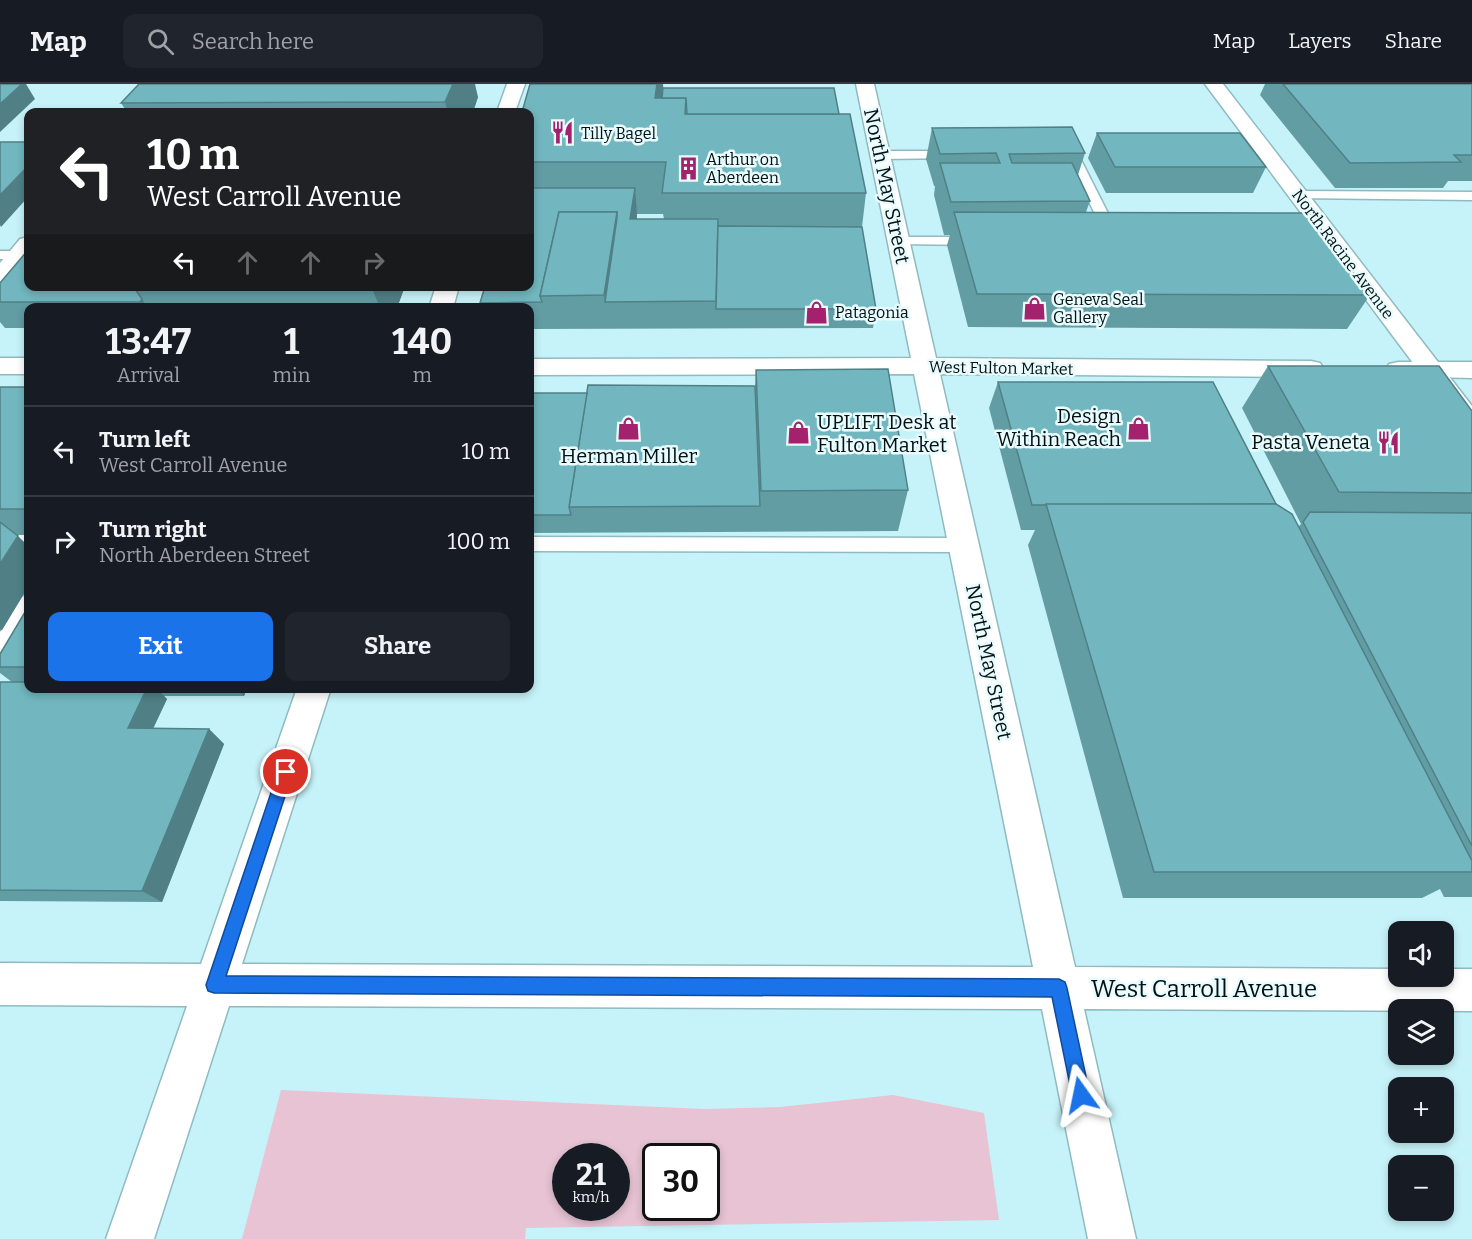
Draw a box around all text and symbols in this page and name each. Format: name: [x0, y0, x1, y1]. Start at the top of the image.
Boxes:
search box: [123, 14, 543, 68]
text: Map: [30, 25, 87, 58]
icon: search: [144, 25, 177, 58]
text: Search here: [192, 28, 314, 55]
text: Map: [1213, 28, 1255, 54]
text: Layers: [1288, 28, 1352, 54]
text: Share: [1385, 28, 1442, 54]
street label: North May Street: [859, 106, 915, 266]
restaurant icon: Tilly Bagel: [550, 120, 576, 146]
place label: Tilly Bagel: [581, 124, 657, 143]
text: 10 m: [147, 130, 239, 180]
icon: left: [48, 132, 126, 210]
place label: Arthur on Aberdeen: [706, 150, 779, 187]
building icon: Arthur on Aberdeen: [675, 155, 701, 181]
text: West Carroll Avenue: [147, 181, 401, 213]
street label: North Racine Avenue: [1288, 185, 1398, 323]
icon: left: [168, 246, 201, 279]
icon: ahead: [231, 246, 264, 279]
icon: ahead: [294, 246, 327, 279]
icon: right: [357, 246, 390, 279]
place label: Geneva Seal Gallery: [1053, 290, 1144, 327]
shop icon: Geneva Seal Gallery: [1022, 295, 1048, 321]
shop icon: Patagonia: [804, 299, 830, 325]
place label: Patagonia: [835, 303, 909, 322]
text: 13:47: [106, 320, 191, 364]
text: 1: [284, 320, 299, 364]
text: 140: [392, 320, 452, 364]
street label: West Fulton Market: [929, 357, 1074, 379]
text: Arrival: [117, 363, 180, 387]
text: min: [273, 363, 310, 387]
text: m: [413, 363, 432, 387]
place label: Design Within Reach: [996, 404, 1122, 451]
place label: UPLIFT Desk at Fulton Market: [817, 410, 957, 457]
shop icon: Herman Miller: [616, 415, 642, 441]
shop icon: Design Within Reach: [1126, 415, 1152, 441]
shop icon: UPLIFT Desk at Fulton Market: [786, 420, 812, 446]
text: Turn left: [99, 426, 191, 453]
restaurant icon: Pasta Veneta: [1375, 429, 1401, 455]
place label: Pasta Veneta: [1251, 430, 1370, 454]
icon: left: [48, 435, 81, 468]
text: 10 m: [462, 438, 510, 465]
place label: Herman Miller: [561, 444, 698, 468]
text: West Carroll Avenue: [99, 453, 287, 477]
text: Turn right: [99, 516, 207, 543]
icon: right: [48, 525, 81, 558]
text: 100 m: [447, 528, 510, 555]
text: North Aberdeen Street: [99, 543, 310, 567]
street label: North May Street: [961, 582, 1017, 742]
button: Exit: [48, 612, 273, 681]
button: Share: [285, 612, 510, 681]
pin: [260, 746, 311, 797]
icon: arrive: [269, 755, 302, 788]
map controls: [1388, 921, 1454, 1221]
button: sound: [1388, 921, 1454, 987]
street label: West Carroll Avenue: [1091, 975, 1317, 1003]
button: layers: [1388, 999, 1454, 1065]
position arrow: [1049, 1063, 1113, 1127]
button: +: [1388, 1077, 1454, 1143]
speed limit sign: 30: [642, 1143, 720, 1221]
button: −: [1388, 1155, 1454, 1221]
text: 21: [576, 1157, 606, 1193]
text: km/h: [572, 1188, 610, 1206]

